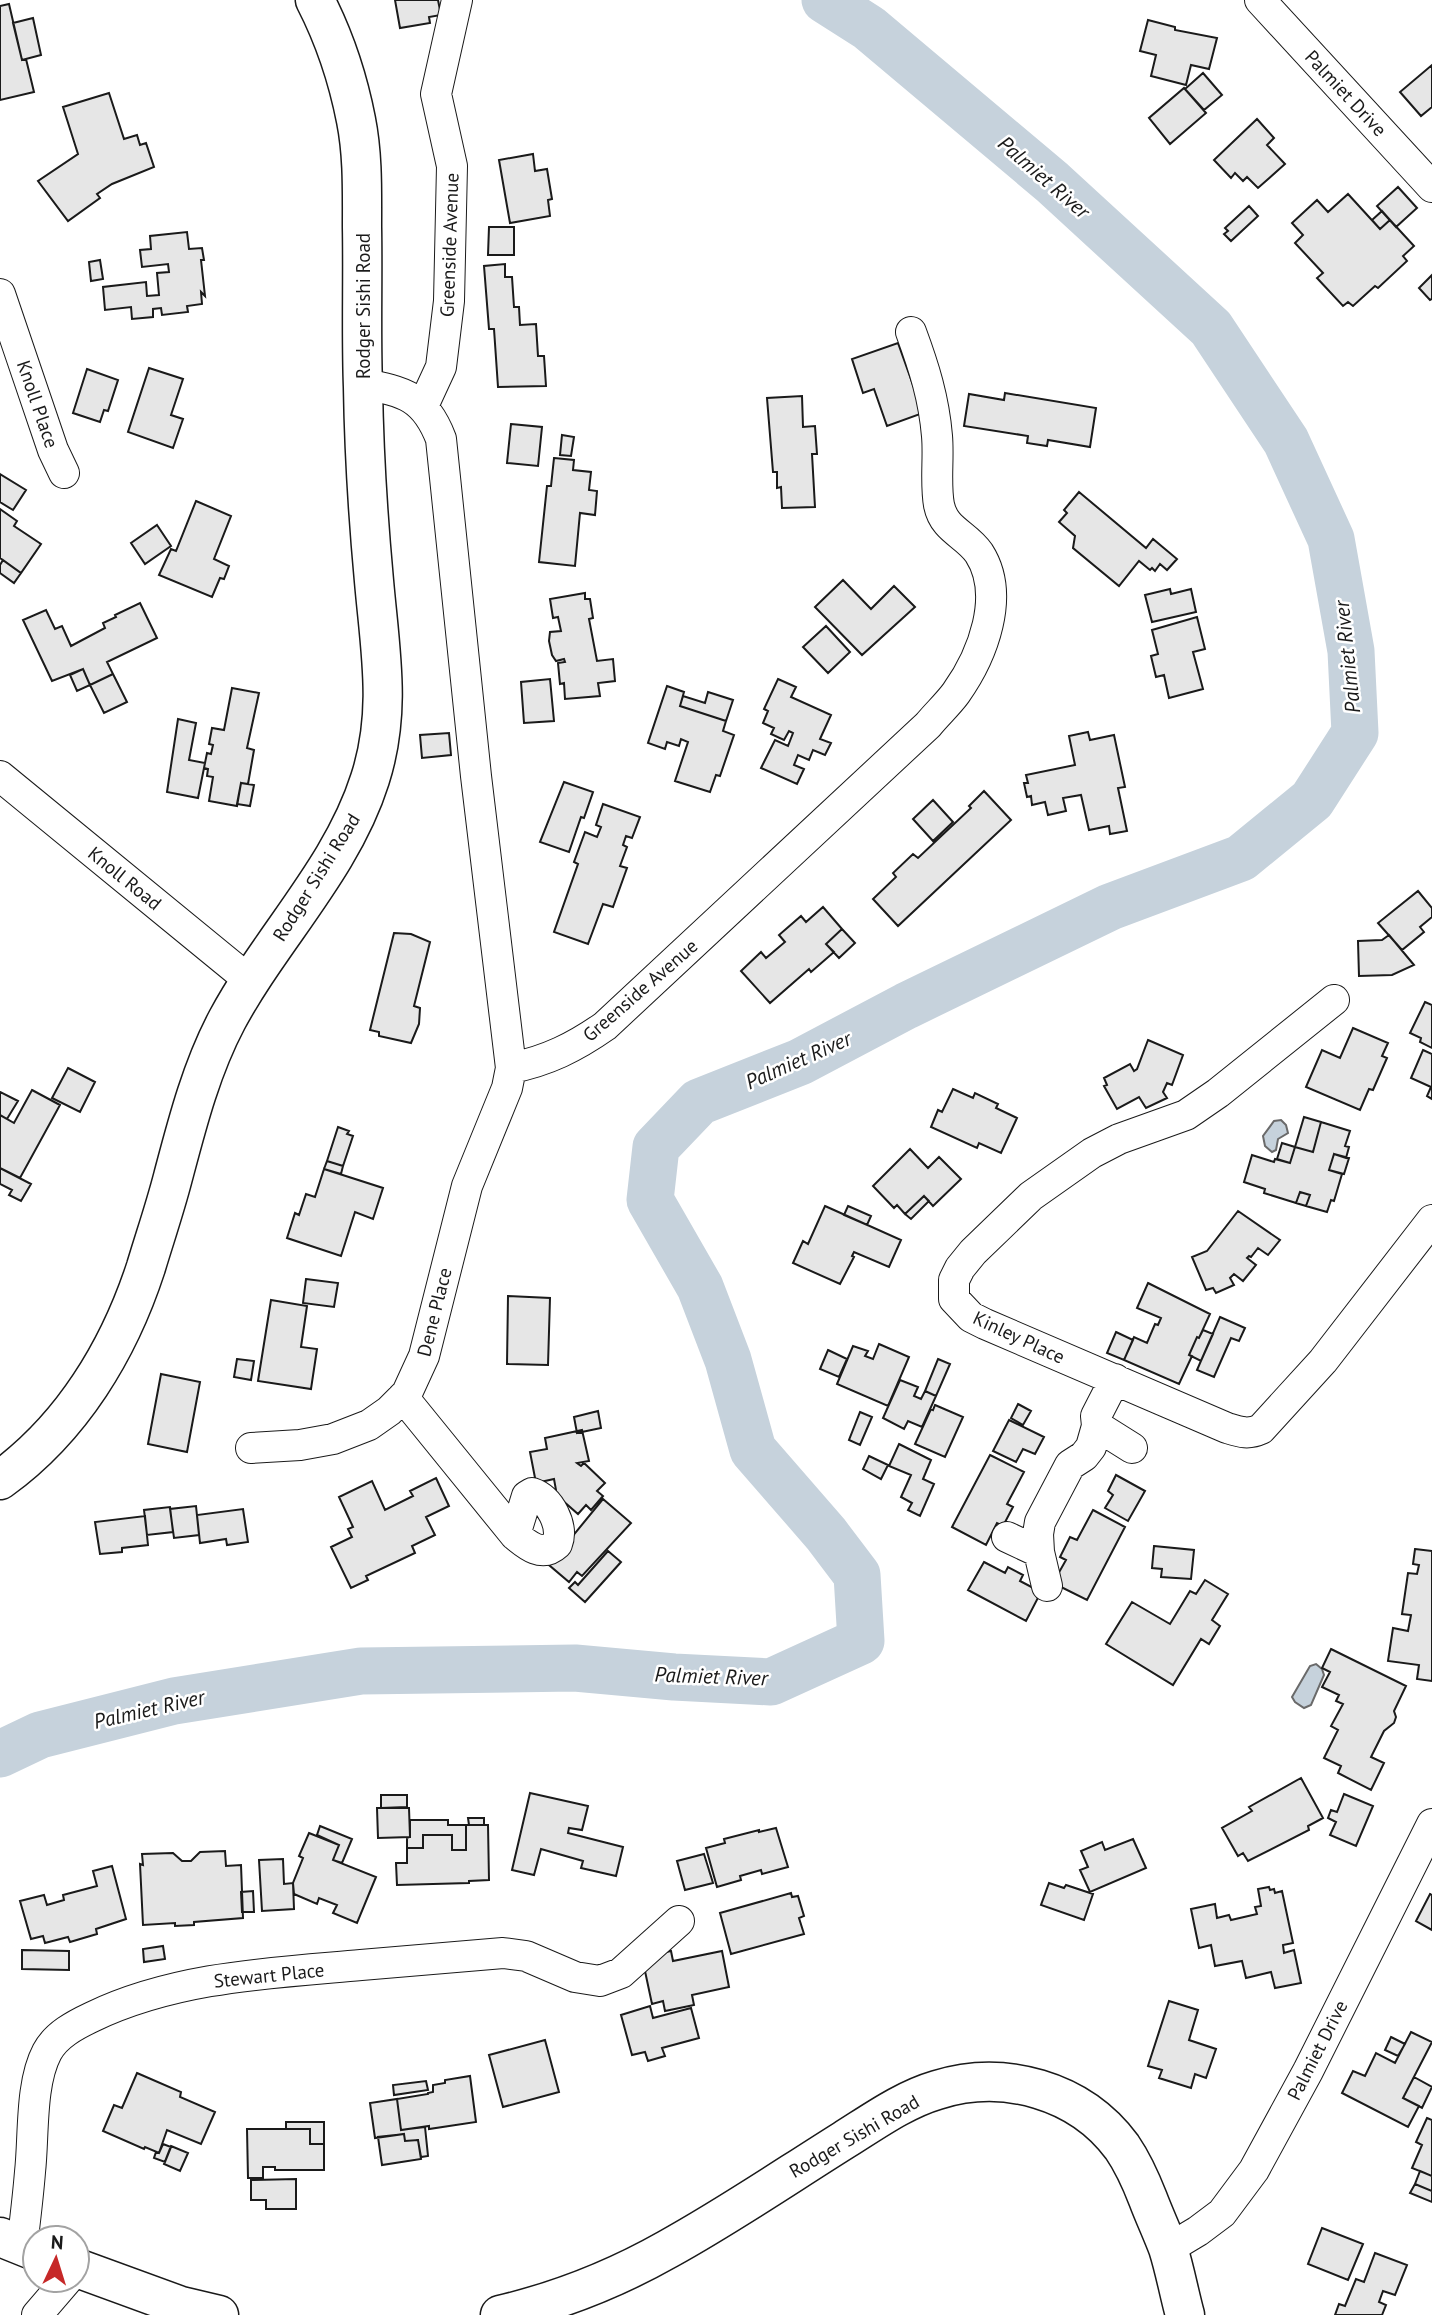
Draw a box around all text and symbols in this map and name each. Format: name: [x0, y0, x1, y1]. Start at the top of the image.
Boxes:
street label: Palmiet Drive: [1300, 45, 1392, 141]
water label: Palmiet River: [992, 130, 1097, 226]
street label: Greenside Avenue: [434, 172, 464, 318]
street label: Rodger Sishi Road: [351, 233, 375, 379]
street label: Knoll Place: [12, 357, 64, 451]
water label: Palmiet River: [1327, 597, 1366, 715]
street label: Rodger Sishi Road: [267, 809, 365, 945]
street label: Knoll Road: [83, 841, 167, 915]
street label: Greenside Avenue: [578, 934, 702, 1046]
water label: Palmiet River: [741, 1024, 857, 1095]
street label: Dene Place: [411, 1265, 457, 1359]
street label: Kinley Place: [969, 1305, 1069, 1369]
water label: Palmiet River: [654, 1661, 770, 1692]
water label: Palmiet River: [91, 1683, 209, 1735]
street label: Stewart Place: [213, 1957, 325, 1993]
street label: Palmiet Drive: [1282, 1996, 1352, 2104]
street label: Rodger Sishi Road: [785, 2089, 923, 2183]
north arrow: [21, 2224, 91, 2294]
text: N: [50, 2230, 64, 2254]

